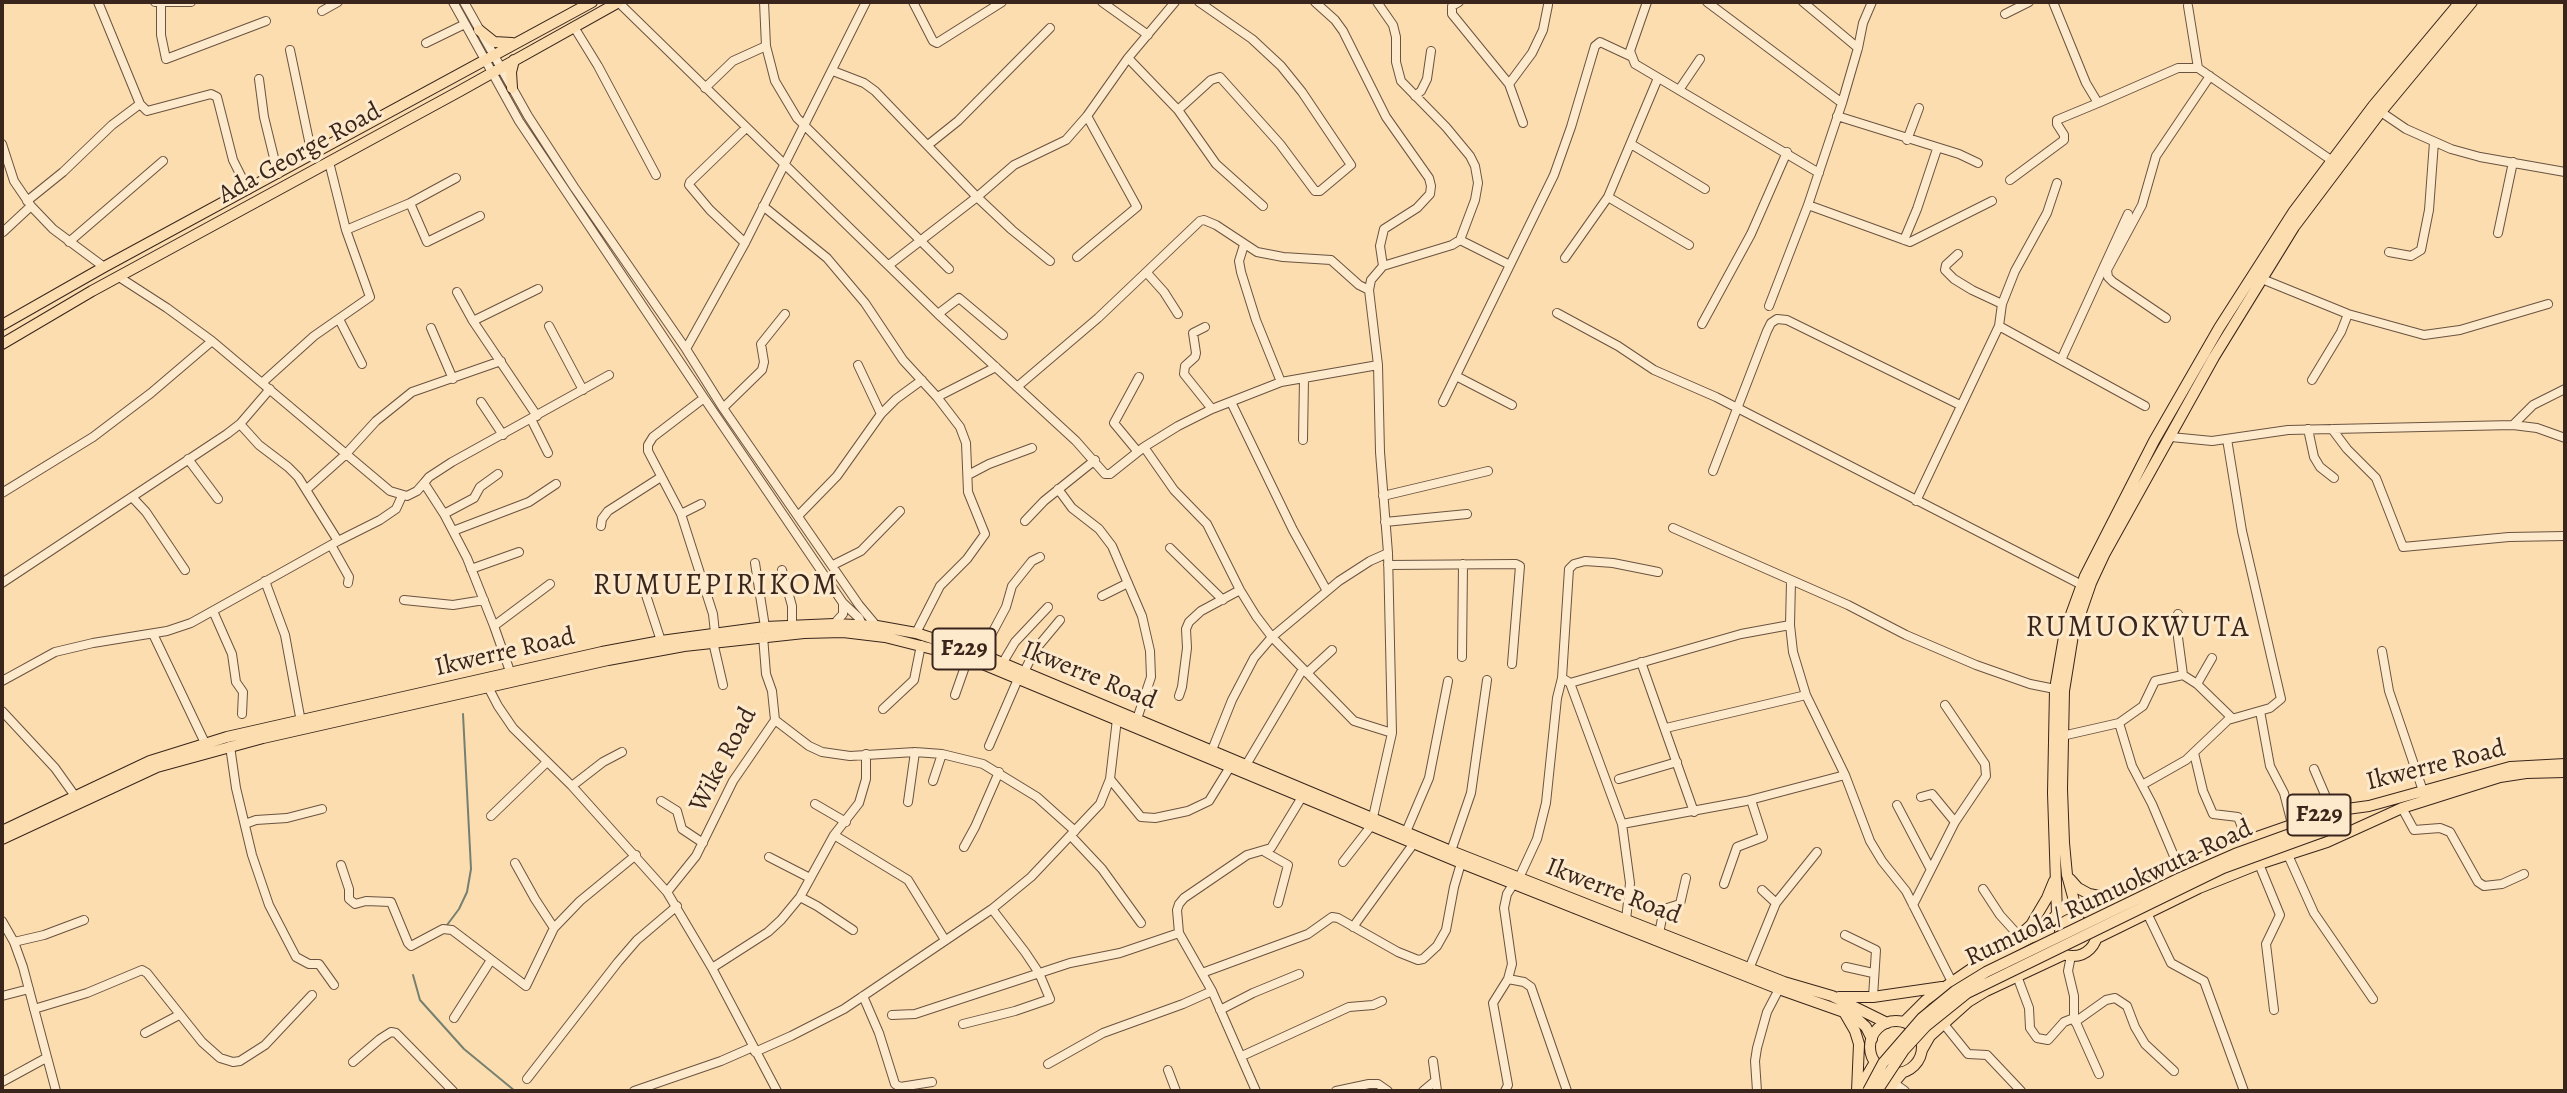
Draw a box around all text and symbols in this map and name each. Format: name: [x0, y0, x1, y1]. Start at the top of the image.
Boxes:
street label: Ada George Road: [213, 96, 387, 212]
district label: RUMUEPIRIKOM: [594, 569, 838, 605]
district label: RUMUOKWUTA: [2027, 611, 2249, 647]
street label: Ikwerre Road: [432, 622, 578, 684]
road number: F229: [932, 628, 996, 670]
street label: Ikwerre Road: [1017, 635, 1161, 717]
street label: Wike Road: [684, 702, 764, 818]
street label: Ikwerre Road: [2363, 734, 2509, 798]
road number: F229: [2288, 794, 2350, 836]
street label: Rumuola/ Rumuokwuta Road: [1961, 814, 2257, 974]
street label: Ikwerre Road: [1541, 852, 1685, 932]

